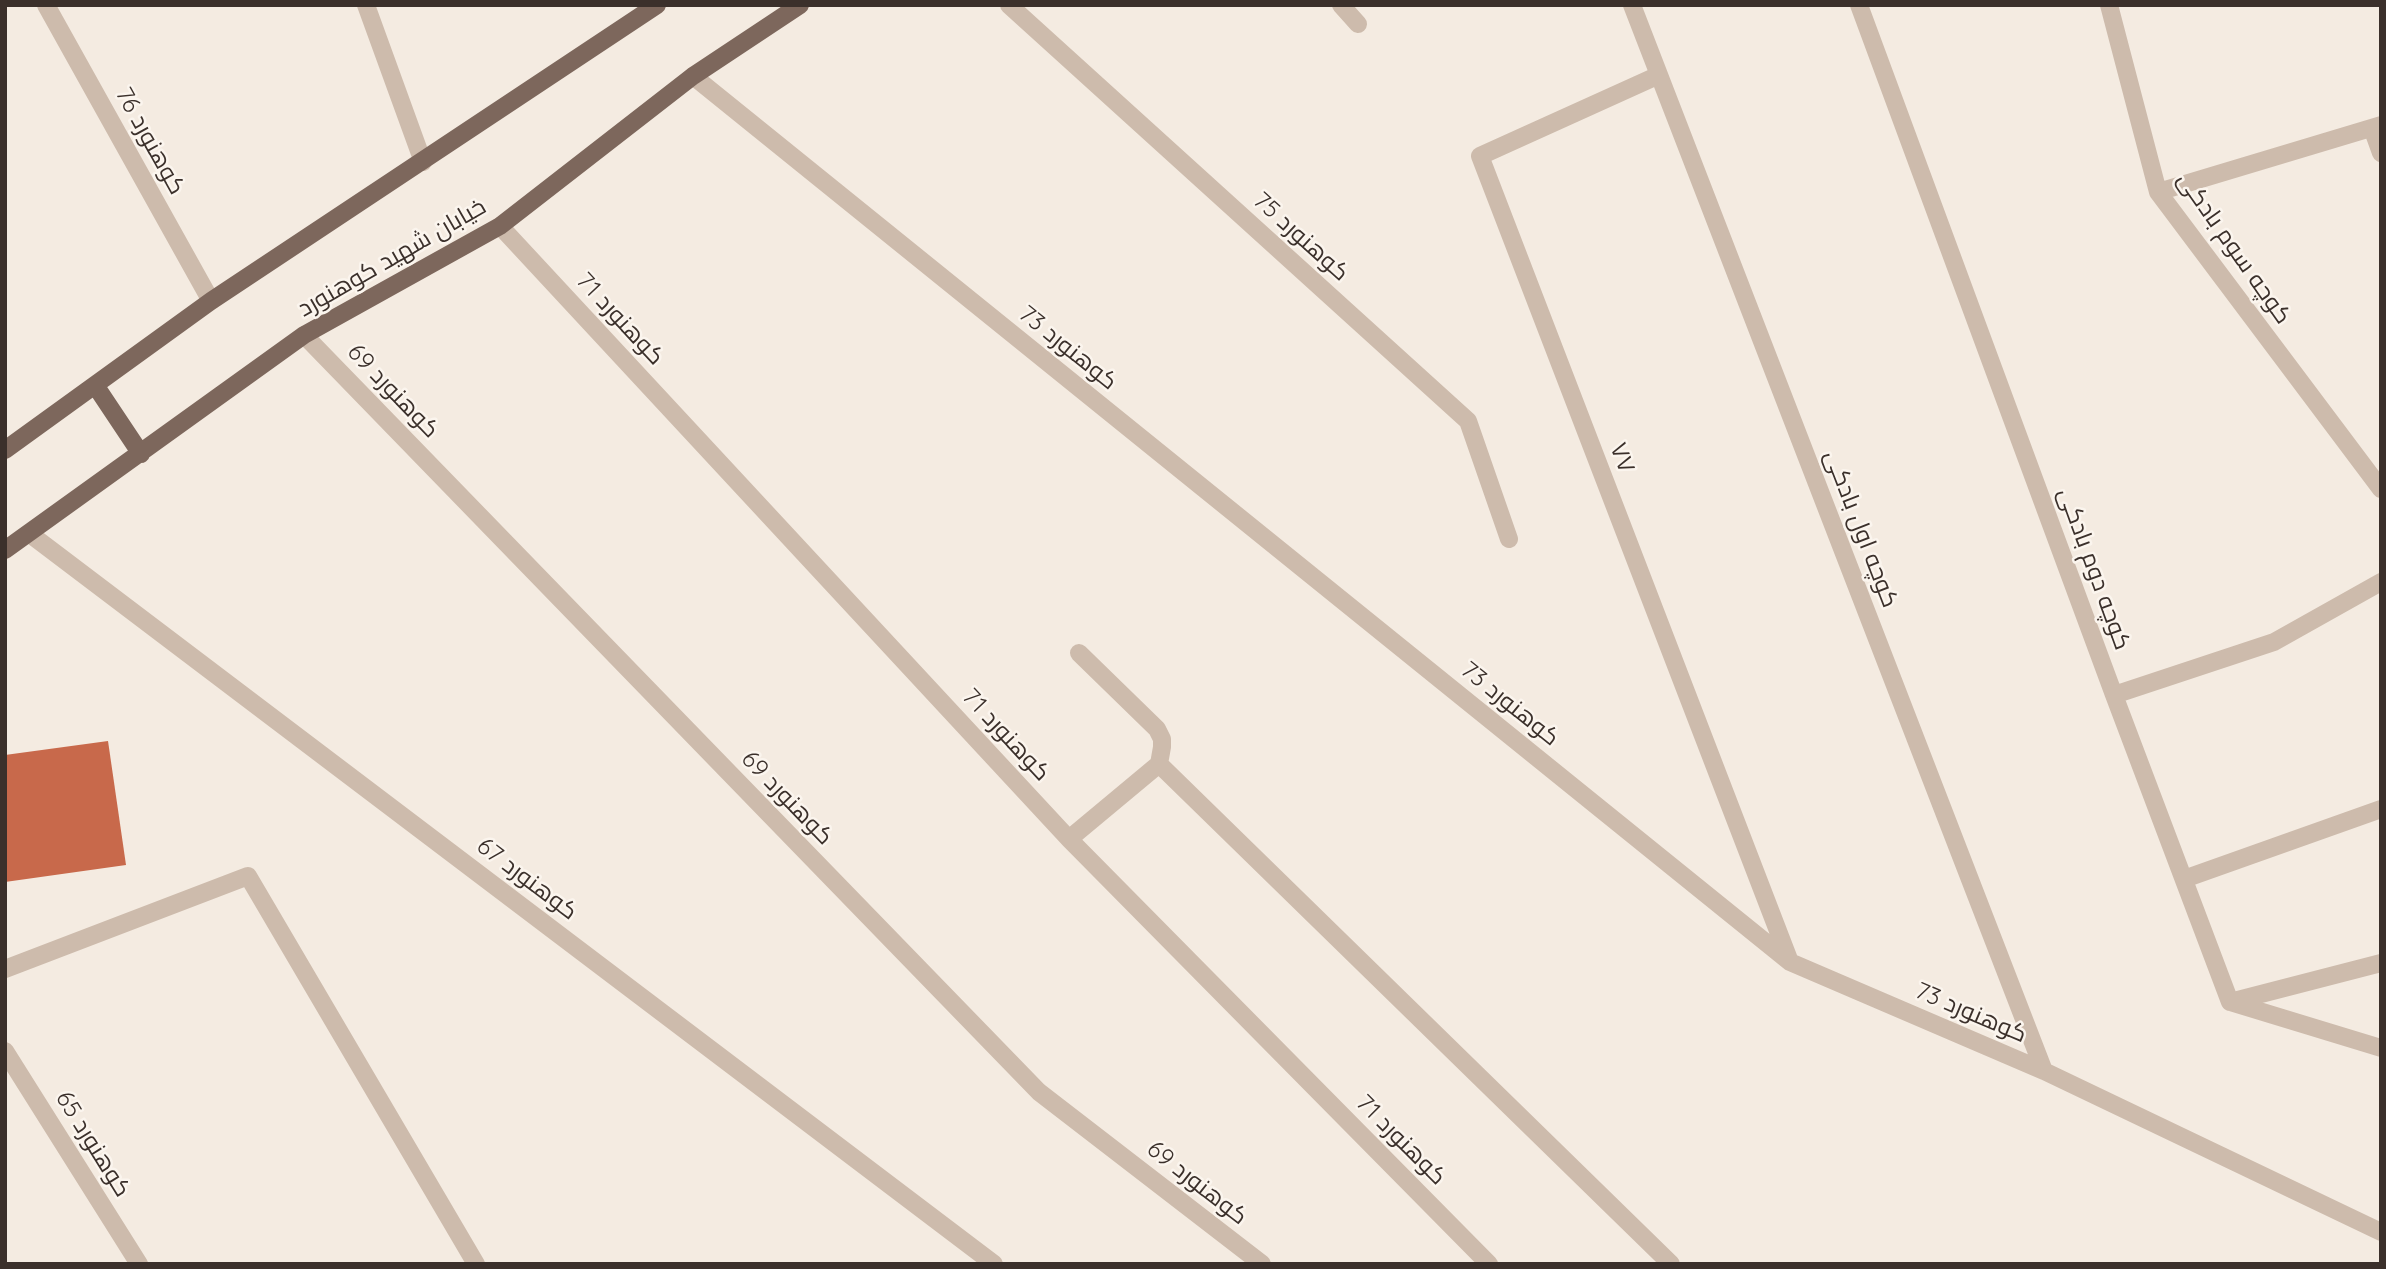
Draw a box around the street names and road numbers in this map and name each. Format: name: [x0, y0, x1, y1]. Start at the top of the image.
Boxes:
street label: کوهنورد 76: [109, 82, 191, 200]
street label: کوچه سوم بادکی: [2171, 166, 2297, 330]
street label: کوهنورد 75: [1247, 187, 1355, 287]
street label: خیابان شهید کوهنورد: [293, 192, 491, 324]
street label: کوهنورد 71: [570, 267, 670, 371]
street label: کوهنورد 73: [1013, 300, 1123, 396]
street label: کوهنورد 69: [341, 338, 445, 444]
street label: ۷۷: [1603, 439, 1641, 477]
street label: کوچه اول بادکی: [1818, 446, 1904, 612]
street label: کوچه دوم بادکی: [2051, 484, 2137, 654]
street label: کوهنورد 73: [1455, 656, 1565, 752]
street label: کوهنورد 71: [956, 683, 1056, 787]
street label: کوهنورد 69: [735, 745, 839, 851]
street label: کوهنورد 67: [471, 832, 583, 926]
street label: کوهنورد 73: [1911, 977, 2031, 1049]
street label: کوهنورد 65: [49, 1086, 137, 1202]
street label: کوهنورد 71: [1350, 1089, 1452, 1191]
street label: کوهنورد 69: [1141, 1135, 1253, 1231]

